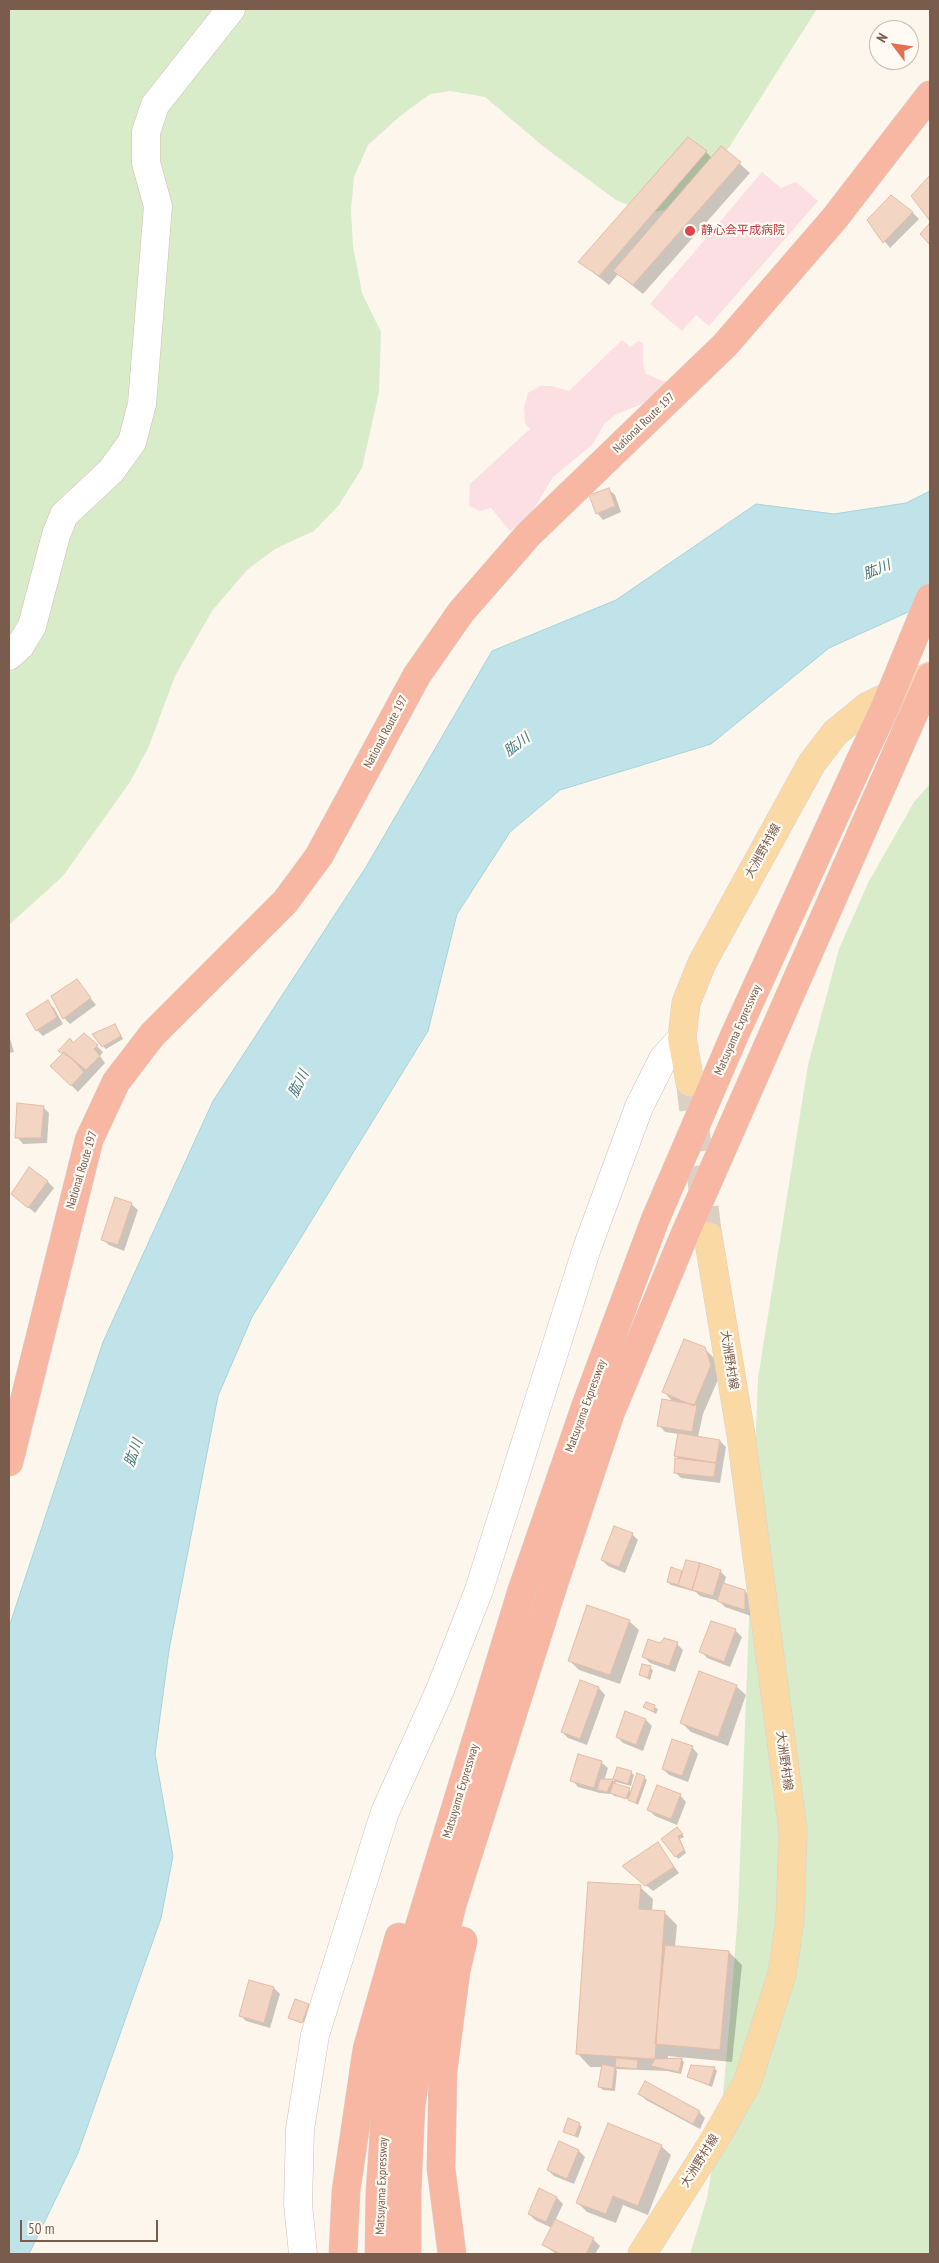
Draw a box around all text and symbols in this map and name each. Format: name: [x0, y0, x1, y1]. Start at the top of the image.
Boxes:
north arrow: [869, 20, 919, 70]
text: N: [872, 30, 892, 46]
marker: 静心会平成病院: [683, 224, 697, 238]
place label: 静心会平成病院: [701, 224, 785, 238]
street label: National Route 197: [610, 390, 678, 456]
water label: 肱川: [861, 557, 893, 583]
street label: National Route 197: [361, 693, 411, 771]
water label: 肱川: [501, 730, 533, 760]
street label: 大洲野村線: [742, 821, 784, 881]
street label: Matsuyama Expressway: [712, 983, 764, 1077]
water label: 肱川: [285, 1068, 313, 1100]
street label: National Route 197: [63, 1129, 101, 1211]
street label: 大洲野村線: [717, 1329, 741, 1391]
street label: Matsuyama Expressway: [563, 1358, 609, 1454]
water label: 肱川: [121, 1437, 147, 1469]
street label: 大洲野村線: [773, 1730, 795, 1792]
street label: Matsuyama Expressway: [440, 1742, 482, 1840]
street label: 大洲野村線: [678, 2132, 722, 2190]
street label: Matsuyama Expressway: [373, 2137, 391, 2235]
scale bar: [22, 2210, 160, 2242]
text: 50 m: [28, 2219, 54, 2238]

